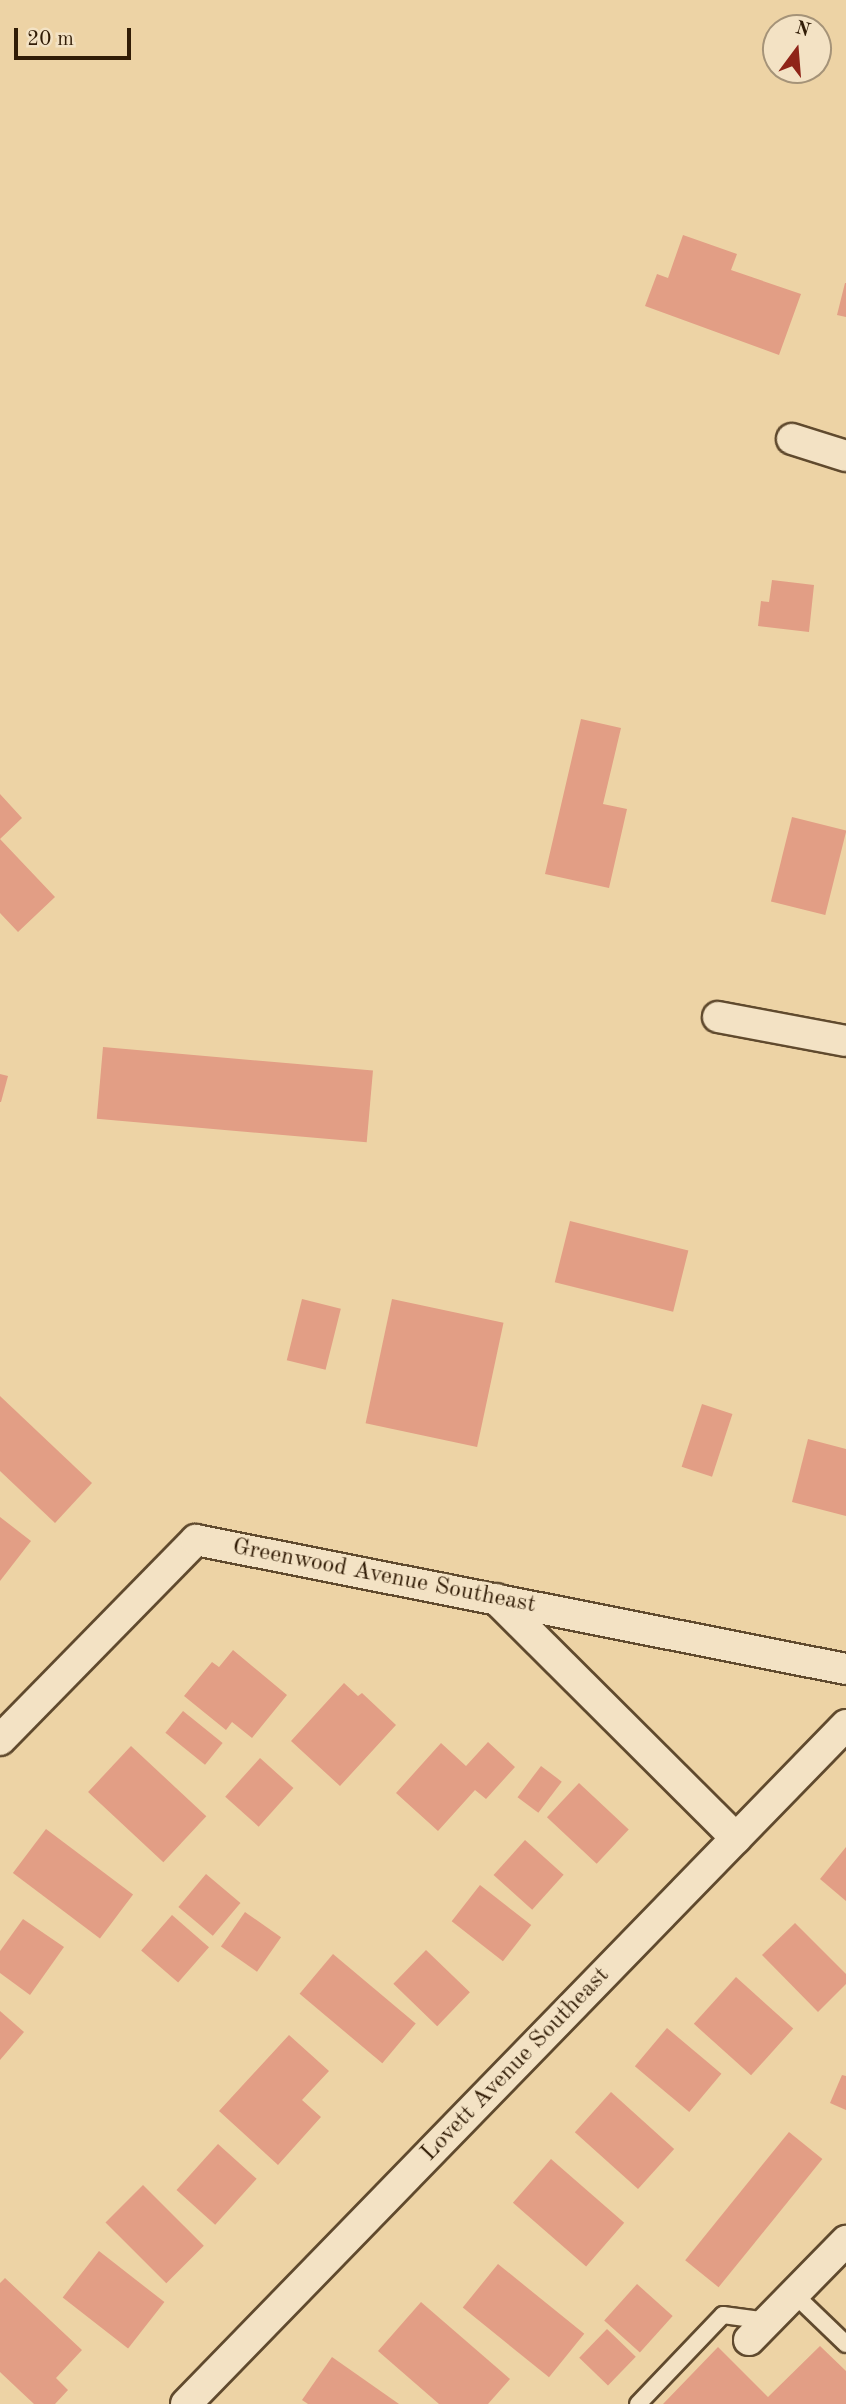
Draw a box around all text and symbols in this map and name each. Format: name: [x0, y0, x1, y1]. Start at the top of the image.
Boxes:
scale bar: [18, 14, 135, 58]
north arrow: [762, 14, 832, 84]
text: N: [793, 19, 812, 41]
text: 20 m: [27, 29, 74, 50]
street label: Greenwood Avenue Southeast: [230, 1533, 538, 1621]
street label: Lovett Avenue Southeast: [416, 1962, 616, 2168]

